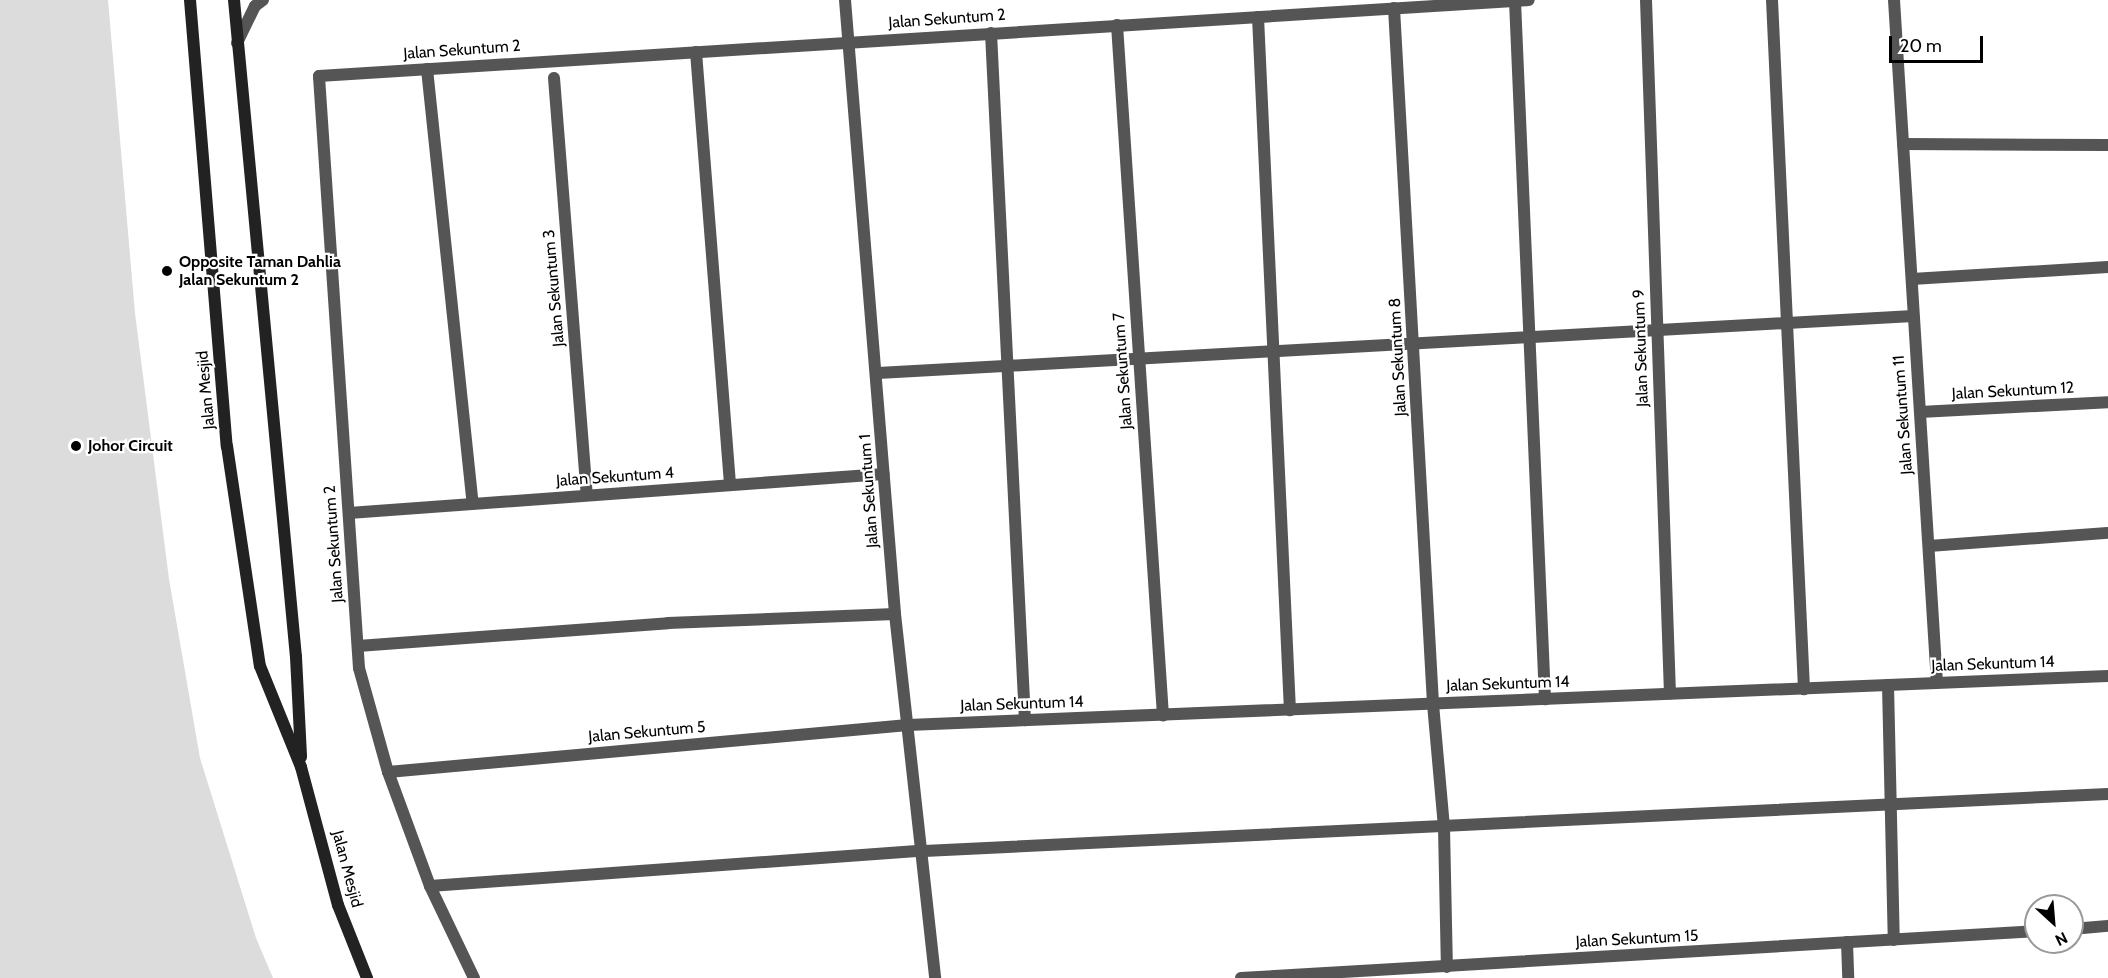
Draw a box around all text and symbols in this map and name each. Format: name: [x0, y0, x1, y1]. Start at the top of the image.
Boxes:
street label: Jalan Sekuntum 2: [888, 5, 1006, 33]
scale bar: [1892, 24, 1986, 62]
text: 20 m: [1900, 35, 1942, 57]
street label: Jalan Sekuntum 2: [403, 36, 521, 64]
street label: Jalan Sekuntum 3: [539, 229, 569, 347]
place label: Opposite Taman Dahlia Jalan Sekuntum 2: [179, 252, 341, 290]
marker: Opposite Taman Dahlia Jalan Sekuntum 2: [160, 264, 174, 278]
street label: Jalan Sekuntum 9: [1629, 289, 1653, 407]
street label: Jalan Sekuntum 8: [1385, 297, 1411, 417]
street label: Jalan Sekuntum 7: [1109, 312, 1137, 430]
street label: Jalan Mesjid: [193, 350, 219, 430]
street label: Jalan Sekuntum 11: [1889, 355, 1917, 475]
street label: Jalan Sekuntum 12: [1951, 378, 2075, 404]
street label: Jalan Sekuntum 1: [855, 433, 883, 549]
place label: Johor Circuit: [88, 436, 173, 456]
marker: Johor Circuit: [69, 439, 83, 453]
street label: Jalan Sekuntum 4: [555, 463, 675, 491]
street label: Jalan Sekuntum 2: [320, 485, 348, 603]
street label: Jalan Sekuntum 14: [1931, 652, 2055, 676]
street label: Jalan Sekuntum 14: [1446, 672, 1570, 696]
street label: Jalan Sekuntum 14: [960, 692, 1084, 716]
street label: Jalan Sekuntum 5: [588, 717, 706, 747]
street label: Jalan Mesjid: [328, 828, 366, 910]
north arrow: [2024, 894, 2084, 954]
street label: Jalan Sekuntum 15: [1575, 926, 1699, 952]
text: N: [2052, 928, 2070, 950]

